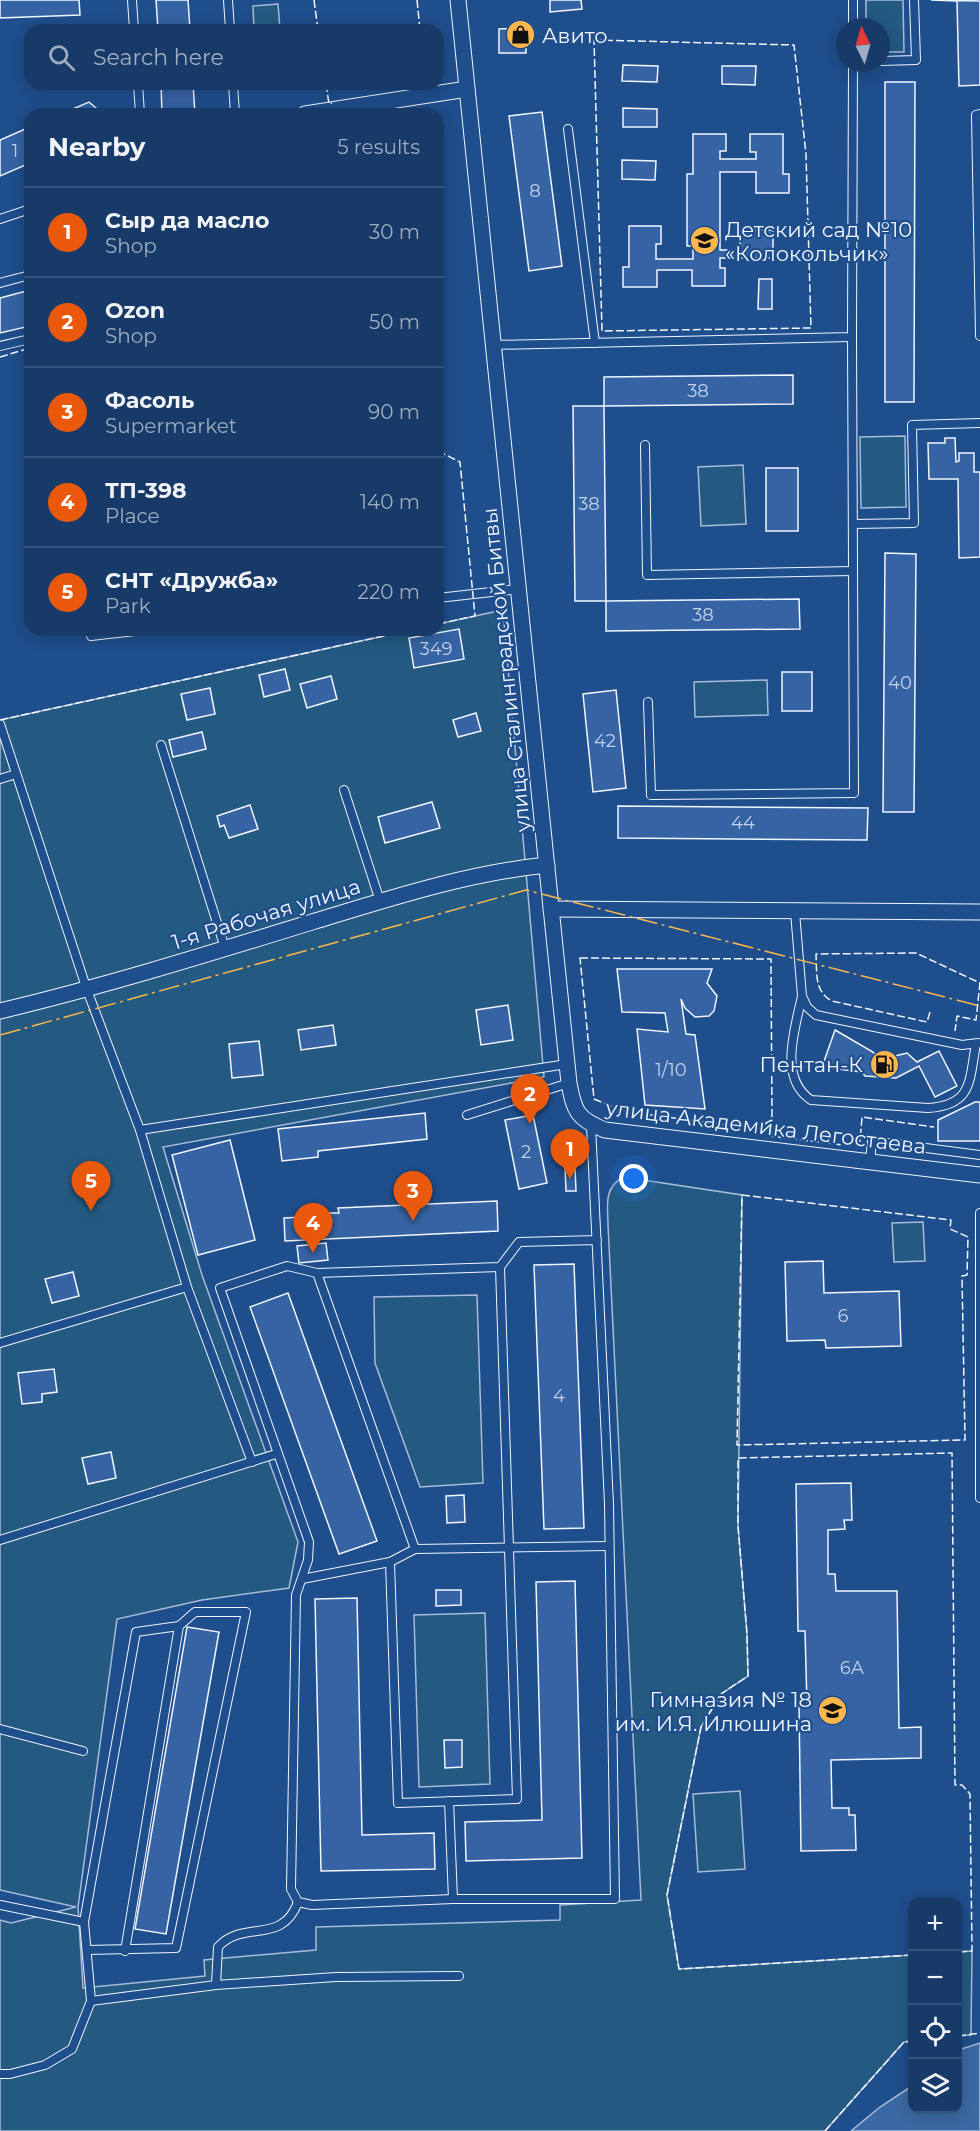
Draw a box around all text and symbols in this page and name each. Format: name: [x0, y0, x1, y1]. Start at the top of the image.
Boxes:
north arrow: [836, 18, 890, 72]
shop icon: Авито: [505, 19, 537, 51]
place label: Авито: [542, 23, 608, 48]
search box: [24, 24, 444, 90]
icon: search: [45, 41, 78, 74]
text: Search here: [93, 44, 224, 71]
text: Nearby: [48, 131, 145, 163]
text: 5 results: [337, 135, 420, 159]
house number: 1: [12, 140, 18, 162]
house number: 8: [529, 180, 541, 202]
text: Сыр да масло: [105, 207, 269, 234]
place label: Детский сад №10 «Колокольчик»: [725, 217, 912, 266]
text: 1: [64, 220, 71, 244]
text: 30 m: [369, 220, 420, 244]
school or university icon: Детский сад №10 «Колокольчик»: [688, 225, 720, 257]
text: Shop: [105, 234, 157, 258]
text: Ozon: [105, 297, 165, 324]
text: 2: [62, 310, 73, 334]
text: 50 m: [369, 310, 420, 334]
text: Shop: [105, 324, 157, 348]
house number: 38: [687, 380, 709, 402]
text: Фасоль: [105, 387, 194, 414]
text: 3: [62, 400, 73, 424]
text: 90 m: [368, 400, 420, 424]
text: Supermarket: [105, 414, 237, 438]
text: ТП-398: [105, 477, 187, 504]
text: 4: [61, 490, 74, 514]
text: 140 m: [360, 490, 420, 514]
house number: 38: [578, 493, 600, 515]
text: Place: [105, 504, 160, 528]
street label: улица Сталинградской Битвы: [477, 507, 536, 834]
text: СНТ «Дружба»: [105, 567, 278, 594]
text: 5: [62, 580, 73, 604]
text: 220 m: [358, 580, 420, 604]
text: Park: [105, 594, 151, 618]
house number: 38: [692, 604, 714, 626]
house number: 349: [420, 638, 452, 660]
house number: 40: [888, 672, 912, 694]
house number: 42: [594, 730, 616, 752]
house number: 44: [731, 812, 755, 834]
street label: 1-я Рабочая улица: [169, 873, 363, 955]
fuel station icon: Пентан-К: [868, 1048, 900, 1080]
place label: Пентан-К: [759, 1052, 863, 1077]
house number: 1/10: [655, 1059, 687, 1081]
pin: 2: [510, 1074, 550, 1124]
street label: улица Академика Легостаева: [603, 1095, 928, 1159]
pin: 1: [550, 1130, 590, 1179]
house number: 2: [521, 1141, 531, 1163]
pin: 5: [72, 1162, 110, 1211]
your location: [619, 1164, 648, 1193]
pin: 3: [394, 1172, 432, 1221]
pin: 4: [294, 1204, 332, 1253]
house number: 6: [838, 1305, 849, 1327]
house number: 4: [553, 1385, 565, 1407]
house number: 6А: [840, 1657, 865, 1679]
place label: Гимназия № 18 им. И.Я. Илюшина: [615, 1687, 812, 1736]
school or university icon: Гимназия № 18 им. И.Я. Илюшина: [817, 1695, 849, 1727]
map controls: [908, 1897, 962, 2113]
button: +: [908, 1897, 962, 1951]
button: −: [908, 1951, 962, 2005]
button: locate: [908, 2005, 962, 2059]
button: layers: [908, 2059, 962, 2113]

